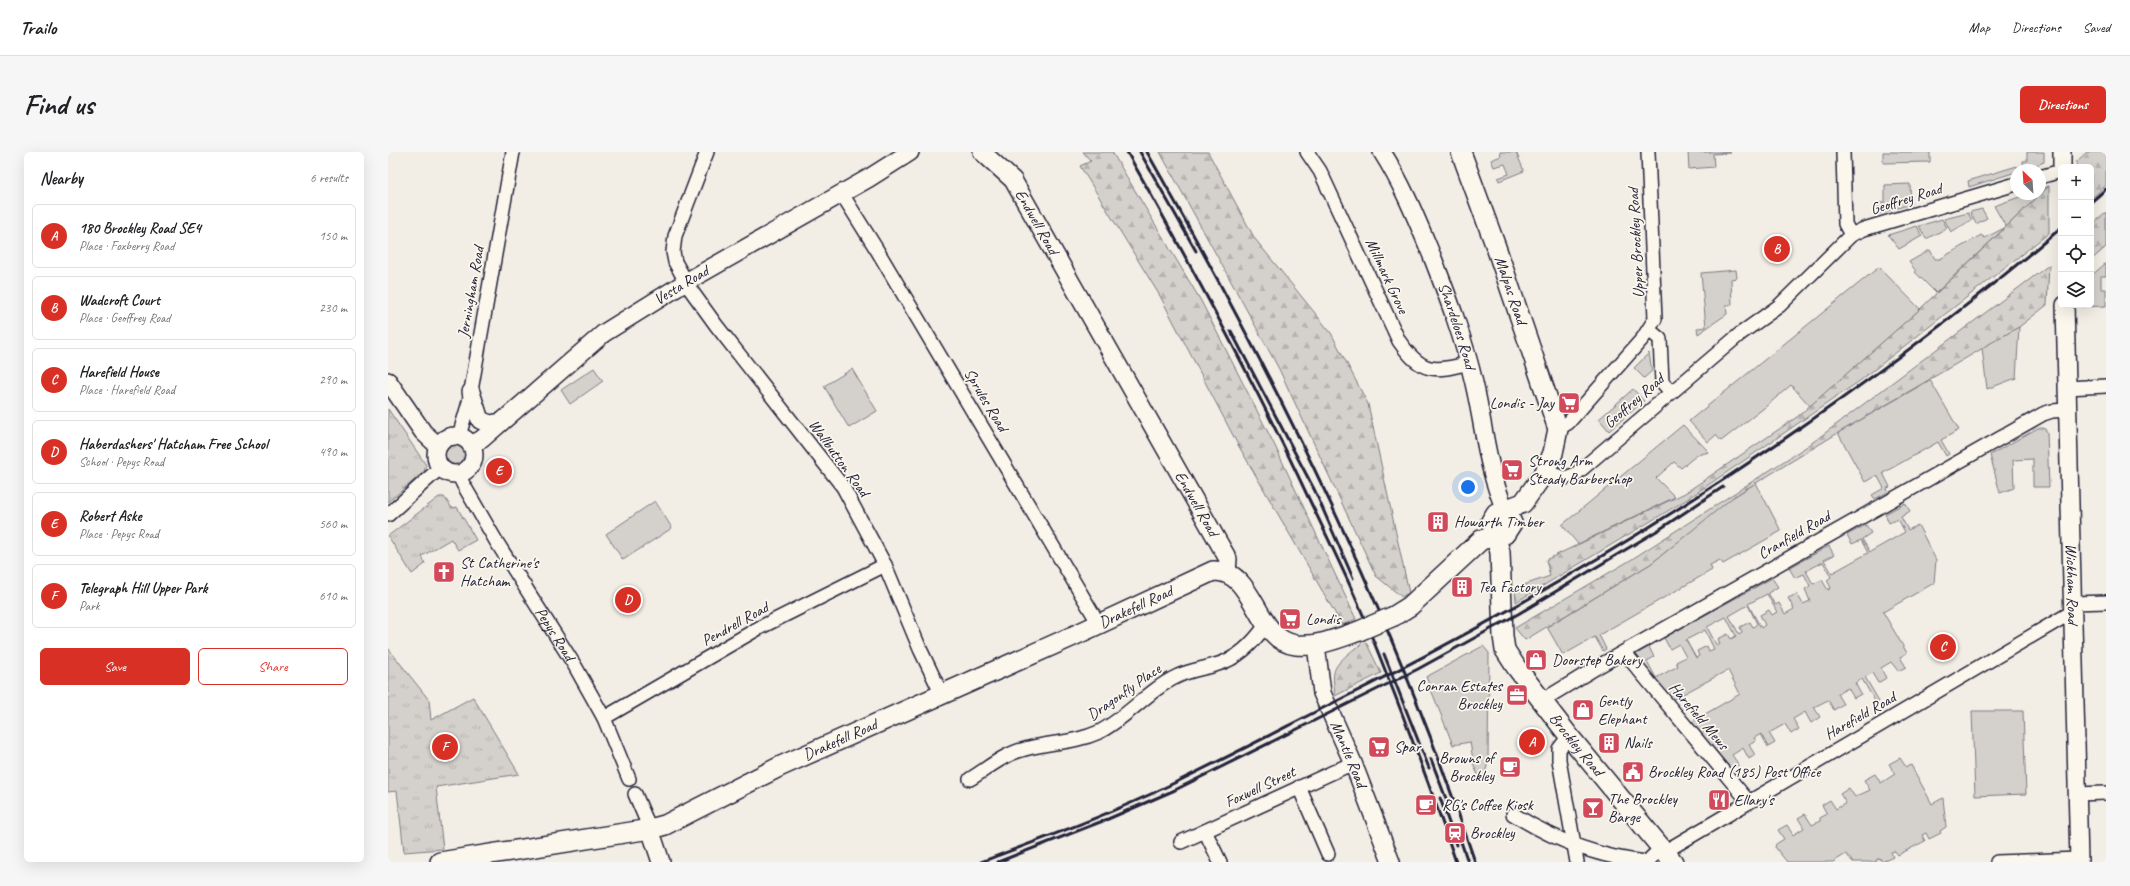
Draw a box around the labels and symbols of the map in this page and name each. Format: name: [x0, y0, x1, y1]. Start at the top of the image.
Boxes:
north arrow: [2010, 164, 2046, 200]
street label: Geoffrey Road: [1868, 178, 1947, 219]
street label: Upper Brockley Road: [1623, 185, 1649, 298]
street label: Endwell Road: [1010, 186, 1065, 260]
pin: B: [1764, 234, 1790, 264]
street label: Millmark Grove: [1361, 235, 1414, 318]
street label: Jerningham Road: [453, 242, 489, 340]
street label: Malpas Road: [1490, 254, 1532, 329]
street label: Vesta Road: [650, 260, 715, 310]
street label: Shardeloes Road: [1433, 280, 1481, 374]
street label: Sprules Road: [959, 365, 1014, 438]
street label: Geoffrey Road: [1600, 367, 1670, 433]
supermarket icon: Londis - Jay: [1556, 390, 1582, 416]
place label: Londis - Jay: [1490, 393, 1556, 413]
street label: Wallbutton Road: [804, 415, 875, 503]
place label: Strong Arm Steady Barbershop: [1528, 451, 1633, 489]
pin: E: [486, 456, 512, 486]
supermarket icon: Strong Arm Steady Barbershop: [1499, 457, 1525, 483]
street label: Endwell Road: [1170, 468, 1224, 542]
your location: [1458, 477, 1478, 497]
street label: Cranfield Road: [1754, 505, 1836, 564]
building icon: Howarth Timber: [1425, 509, 1451, 535]
place label: Howarth Timber: [1454, 512, 1546, 532]
street label: Wickham Road: [2061, 543, 2083, 627]
place label: St Catherine's Hatcham: [460, 553, 540, 591]
church icon: St Catherine's Hatcham: [431, 559, 457, 585]
building icon: Tea Factory: [1449, 574, 1475, 600]
place label: Tea Factory: [1478, 577, 1542, 597]
street label: Drakefell Road: [1096, 580, 1178, 633]
pin: D: [615, 585, 641, 615]
street label: Pendrell Road: [698, 596, 774, 651]
street label: Pepys Road: [530, 603, 581, 667]
supermarket icon: Londis: [1277, 606, 1303, 632]
place label: Londis: [1306, 609, 1342, 629]
pin: C: [1930, 632, 1956, 662]
shop icon: Doorstep Bakery: [1523, 647, 1549, 673]
place label: Doorstep Bakery: [1552, 650, 1643, 670]
street label: Dragonfly Place: [1083, 658, 1166, 725]
place label: Conran Estates Brockley: [1417, 676, 1504, 714]
street label: Harefield Mews: [1665, 678, 1734, 755]
office icon: Conran Estates Brockley: [1504, 682, 1530, 708]
street label: Harefield Road: [1821, 686, 1902, 744]
place label: Gently Elephant: [1598, 691, 1648, 729]
shop icon: Gently Elephant: [1570, 697, 1596, 723]
street label: Brockley Road: [1545, 709, 1610, 782]
street label: Drakefell Road: [800, 713, 883, 765]
street label: Mantle Road: [1326, 718, 1372, 793]
pin: A: [1519, 727, 1545, 757]
building icon: Nails: [1596, 730, 1622, 756]
pin: F: [432, 732, 458, 762]
place label: Nails: [1624, 733, 1653, 753]
supermarket icon: Spar: [1366, 734, 1392, 760]
place label: Spar: [1394, 737, 1422, 757]
place label: Browns of Brockley: [1439, 748, 1497, 786]
cafe icon: Browns of Brockley: [1497, 754, 1523, 780]
public building icon: Brockley Road (185) Post Office: [1620, 759, 1646, 785]
street label: Foxwell Street: [1222, 761, 1300, 812]
place label: Brockley Road (185) Post Office: [1648, 762, 1822, 782]
restaurant icon: Ellary's: [1706, 787, 1732, 813]
place label: The Brockley Barge: [1608, 789, 1678, 827]
place label: Ellary's: [1734, 790, 1775, 810]
cafe icon: RG's Coffee Kiosk: [1413, 792, 1439, 818]
place label: RG's Coffee Kiosk: [1442, 795, 1534, 815]
bar icon: The Brockley Barge: [1580, 795, 1606, 821]
station icon: Brockley: [1442, 820, 1468, 846]
place label: Brockley: [1470, 823, 1516, 843]

